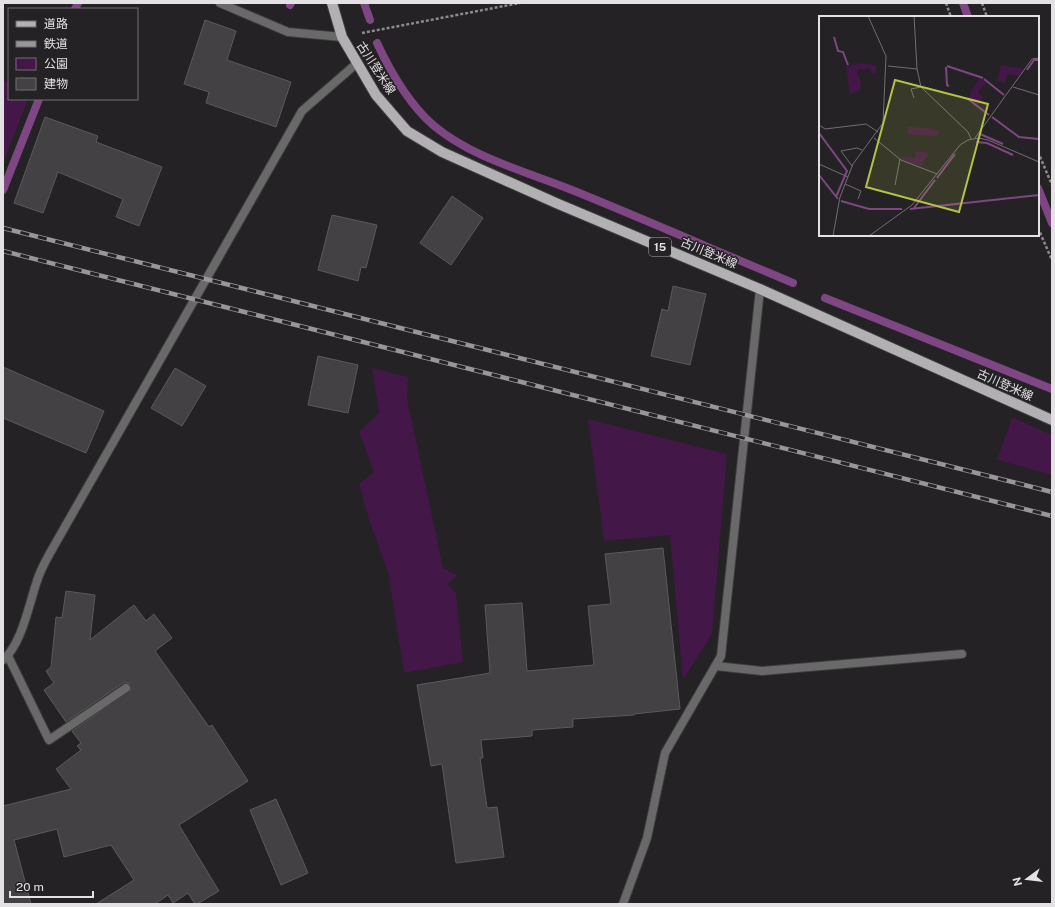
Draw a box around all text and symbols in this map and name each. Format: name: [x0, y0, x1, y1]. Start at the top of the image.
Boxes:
legend: [8, 8, 138, 100]
inset map: [819, 16, 1039, 236]
text: 道路: [44, 17, 68, 31]
text: 鉄道: [44, 37, 68, 51]
street label: 古川登米線: [354, 39, 398, 97]
text: 公園: [44, 57, 68, 71]
text: 建物: [44, 77, 68, 91]
street label: 古川登米線: [679, 235, 739, 271]
road number: 15: [649, 238, 671, 256]
street label: 古川登米線: [975, 366, 1035, 404]
north arrow: [1007, 859, 1047, 899]
scale bar: [10, 873, 93, 899]
text: N: [1010, 876, 1024, 887]
text: 20 m: [16, 880, 44, 894]

